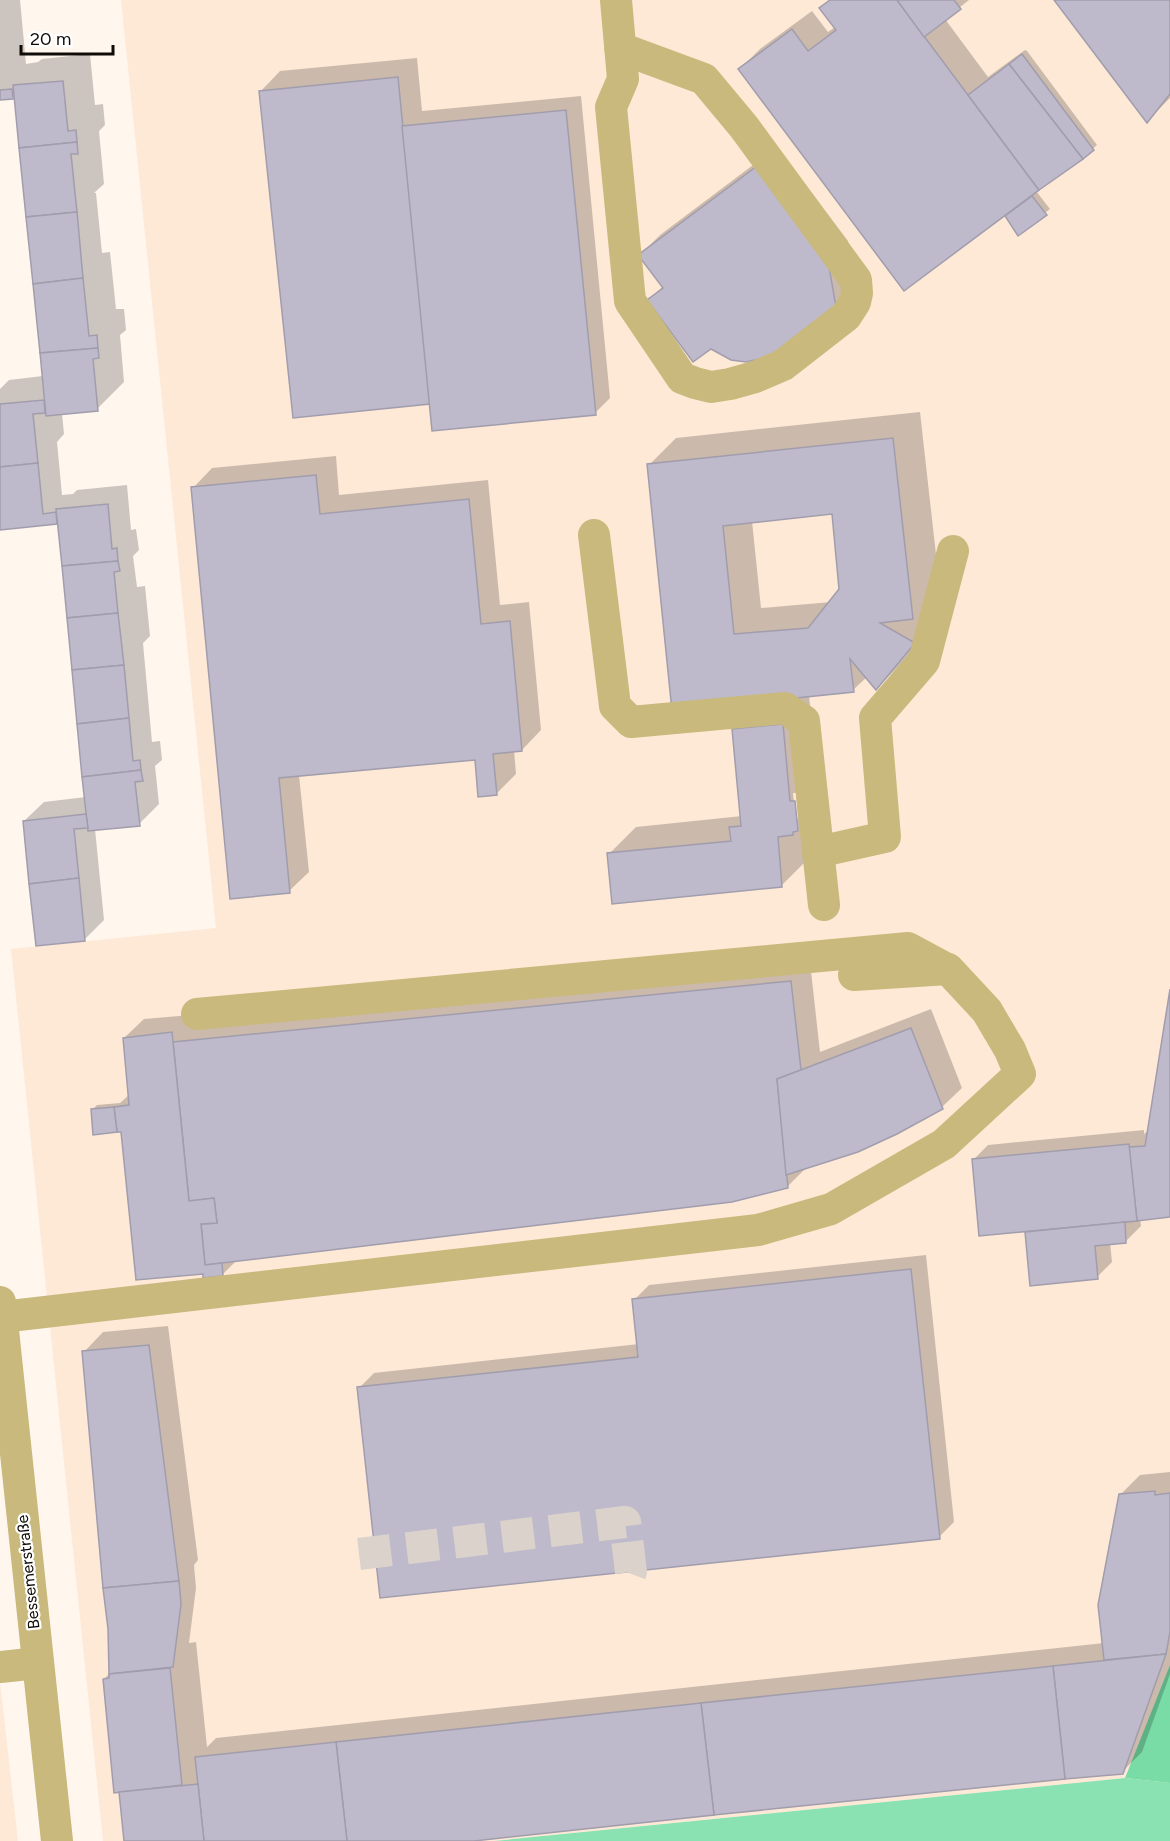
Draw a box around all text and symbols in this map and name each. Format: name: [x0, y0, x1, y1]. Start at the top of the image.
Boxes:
scale bar: [21, 18, 112, 56]
text: 20 m: [30, 28, 71, 50]
street label: Bessemerstraße: [13, 1514, 43, 1630]

